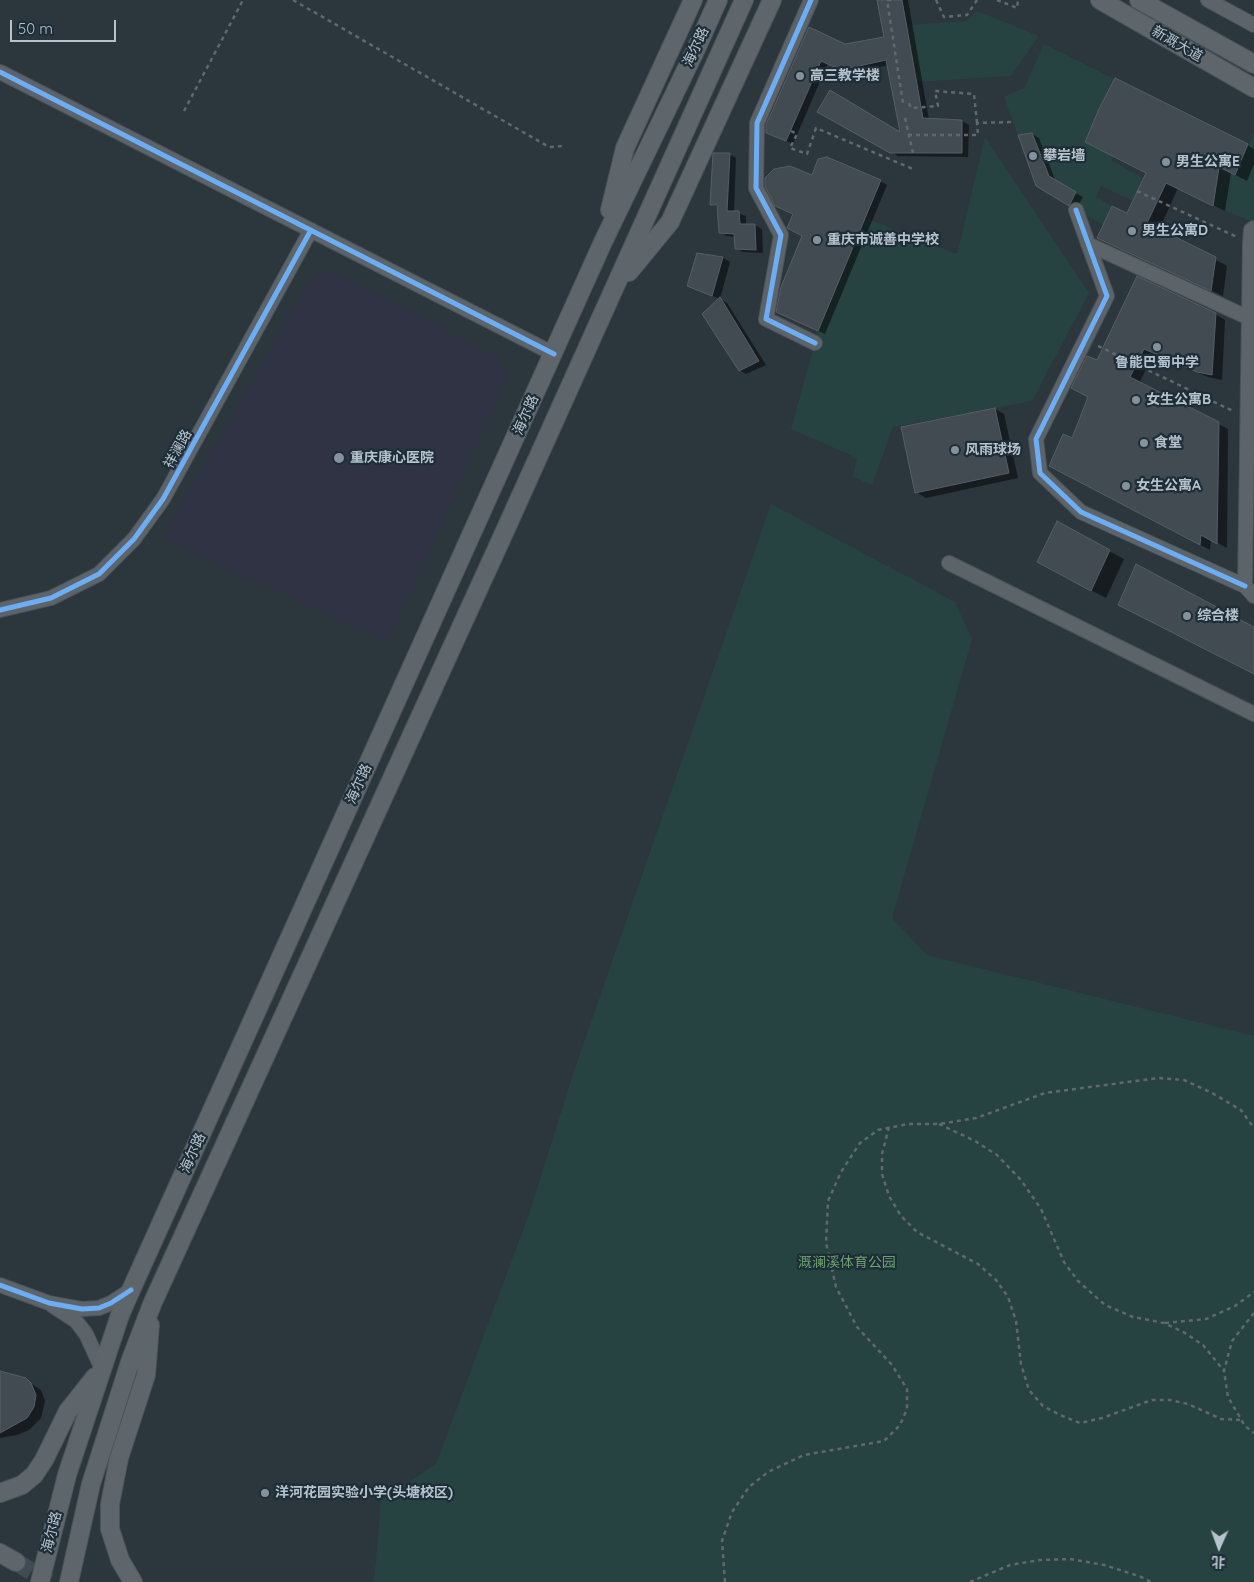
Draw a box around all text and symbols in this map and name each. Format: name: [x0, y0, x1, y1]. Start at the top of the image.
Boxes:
scale bar: [12, 10, 119, 42]
text: 50 m: [18, 19, 53, 38]
street label: 新溉大道: [1149, 23, 1205, 65]
street label: 海尔路: [680, 24, 712, 70]
place label: 高三教学楼: [810, 68, 880, 84]
marker: 高三教学楼: [794, 70, 806, 82]
place label: 攀岩墙: [1043, 148, 1085, 164]
marker: 攀岩墙: [1027, 150, 1039, 162]
place label: 男生公寓E: [1176, 154, 1240, 170]
marker: 男生公寓E: [1160, 156, 1172, 168]
place label: 男生公寓D: [1142, 223, 1208, 239]
marker: 男生公寓D: [1126, 225, 1138, 237]
place label: 重庆市诚善中学校: [827, 232, 939, 248]
marker: 重庆市诚善中学校: [811, 234, 823, 246]
marker: 鲁能巴蜀中学: [1151, 341, 1163, 353]
place label: 鲁能巴蜀中学: [1115, 355, 1199, 371]
street label: 海尔路: [510, 392, 542, 438]
place label: 女生公寓B: [1146, 392, 1211, 408]
marker: 女生公寓B: [1130, 394, 1142, 406]
street label: 祥澜路: [160, 427, 196, 471]
place label: 食堂: [1154, 435, 1182, 451]
marker: 食堂: [1138, 437, 1150, 449]
place label: 风雨球场: [965, 442, 1021, 458]
marker: 风雨球场: [949, 444, 961, 456]
place label: 重庆康心医院: [350, 450, 434, 466]
marker: 重庆康心医院: [332, 451, 346, 465]
place label: 女生公寓A: [1136, 478, 1201, 494]
marker: 女生公寓A: [1120, 480, 1132, 492]
place label: 综合楼: [1197, 608, 1239, 624]
marker: 综合楼: [1181, 610, 1193, 622]
street label: 海尔路: [343, 761, 375, 807]
street label: 海尔路: [177, 1130, 209, 1176]
park label: 溉澜溪体育公园: [798, 1255, 896, 1271]
place label: 洋河花园实验小学(头塘校区): [275, 1485, 453, 1501]
marker: 洋河花园实验小学(头塘校区): [259, 1487, 271, 1499]
street label: 海尔路: [39, 1510, 65, 1554]
north arrow: [1194, 1522, 1244, 1572]
text: 北: [1211, 1553, 1226, 1571]

